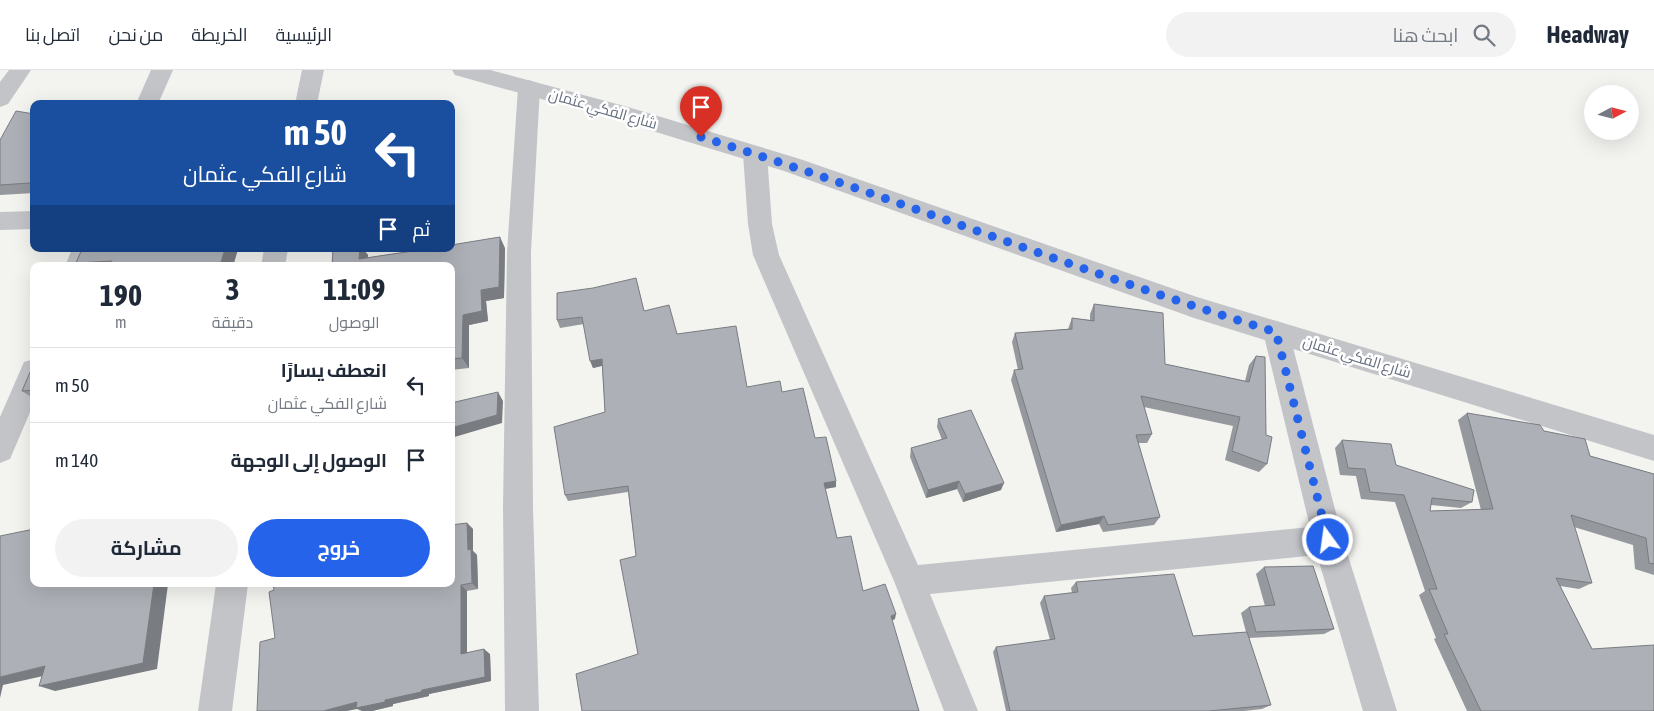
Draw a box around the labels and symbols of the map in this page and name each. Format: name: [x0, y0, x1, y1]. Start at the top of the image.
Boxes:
street label: شارع الفكي عثمان: [546, 85, 659, 136]
north arrow: [1584, 85, 1639, 140]
pin: [680, 86, 722, 137]
street label: شارع الفكي عثمان: [1300, 332, 1413, 385]
position arrow: [1301, 513, 1353, 565]

